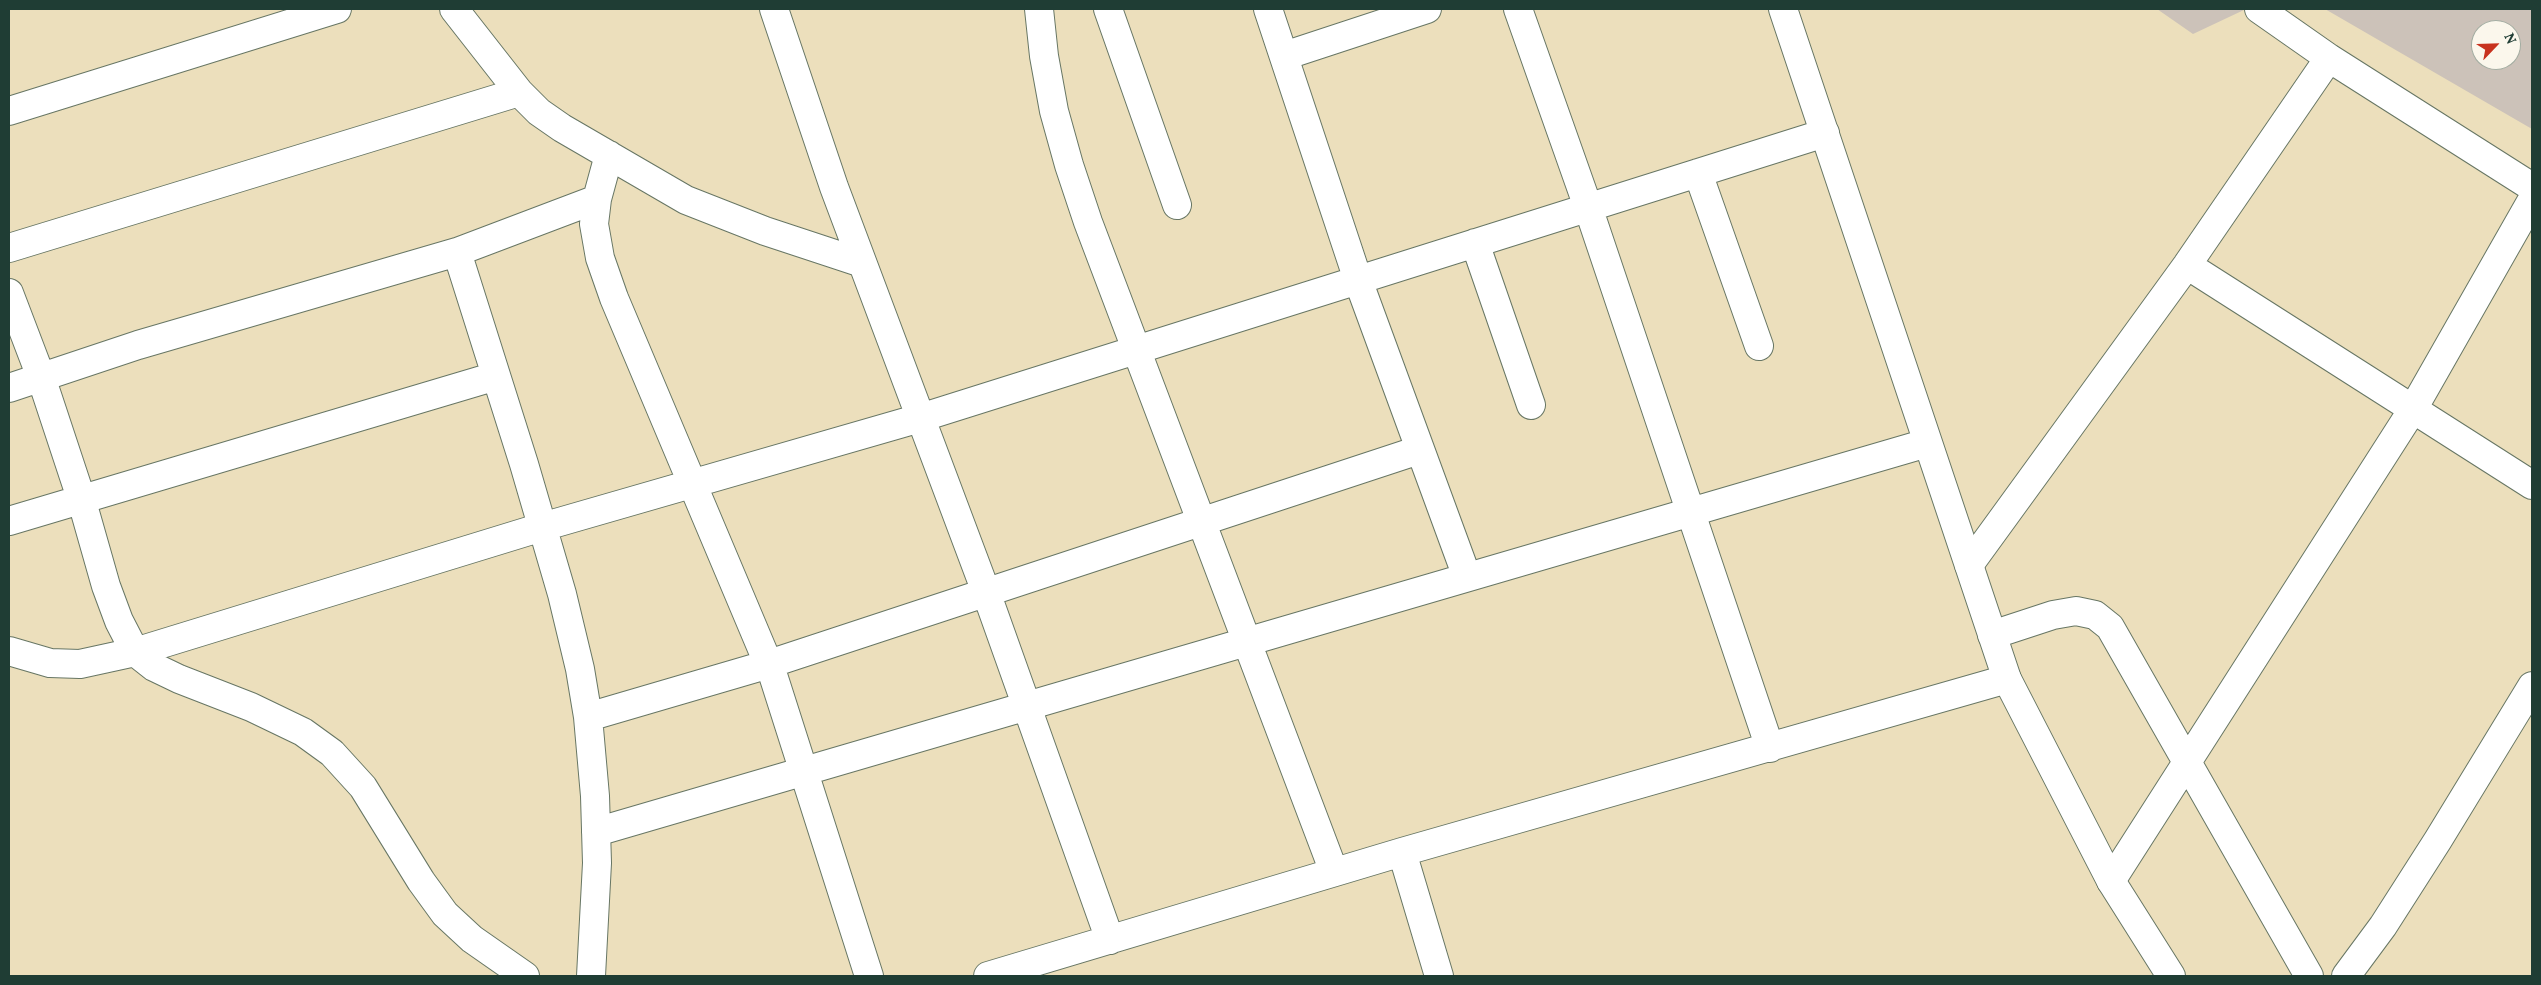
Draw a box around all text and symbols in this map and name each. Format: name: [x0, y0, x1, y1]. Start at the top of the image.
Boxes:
north arrow: [2471, 20, 2521, 70]
text: N: [2498, 31, 2520, 48]

